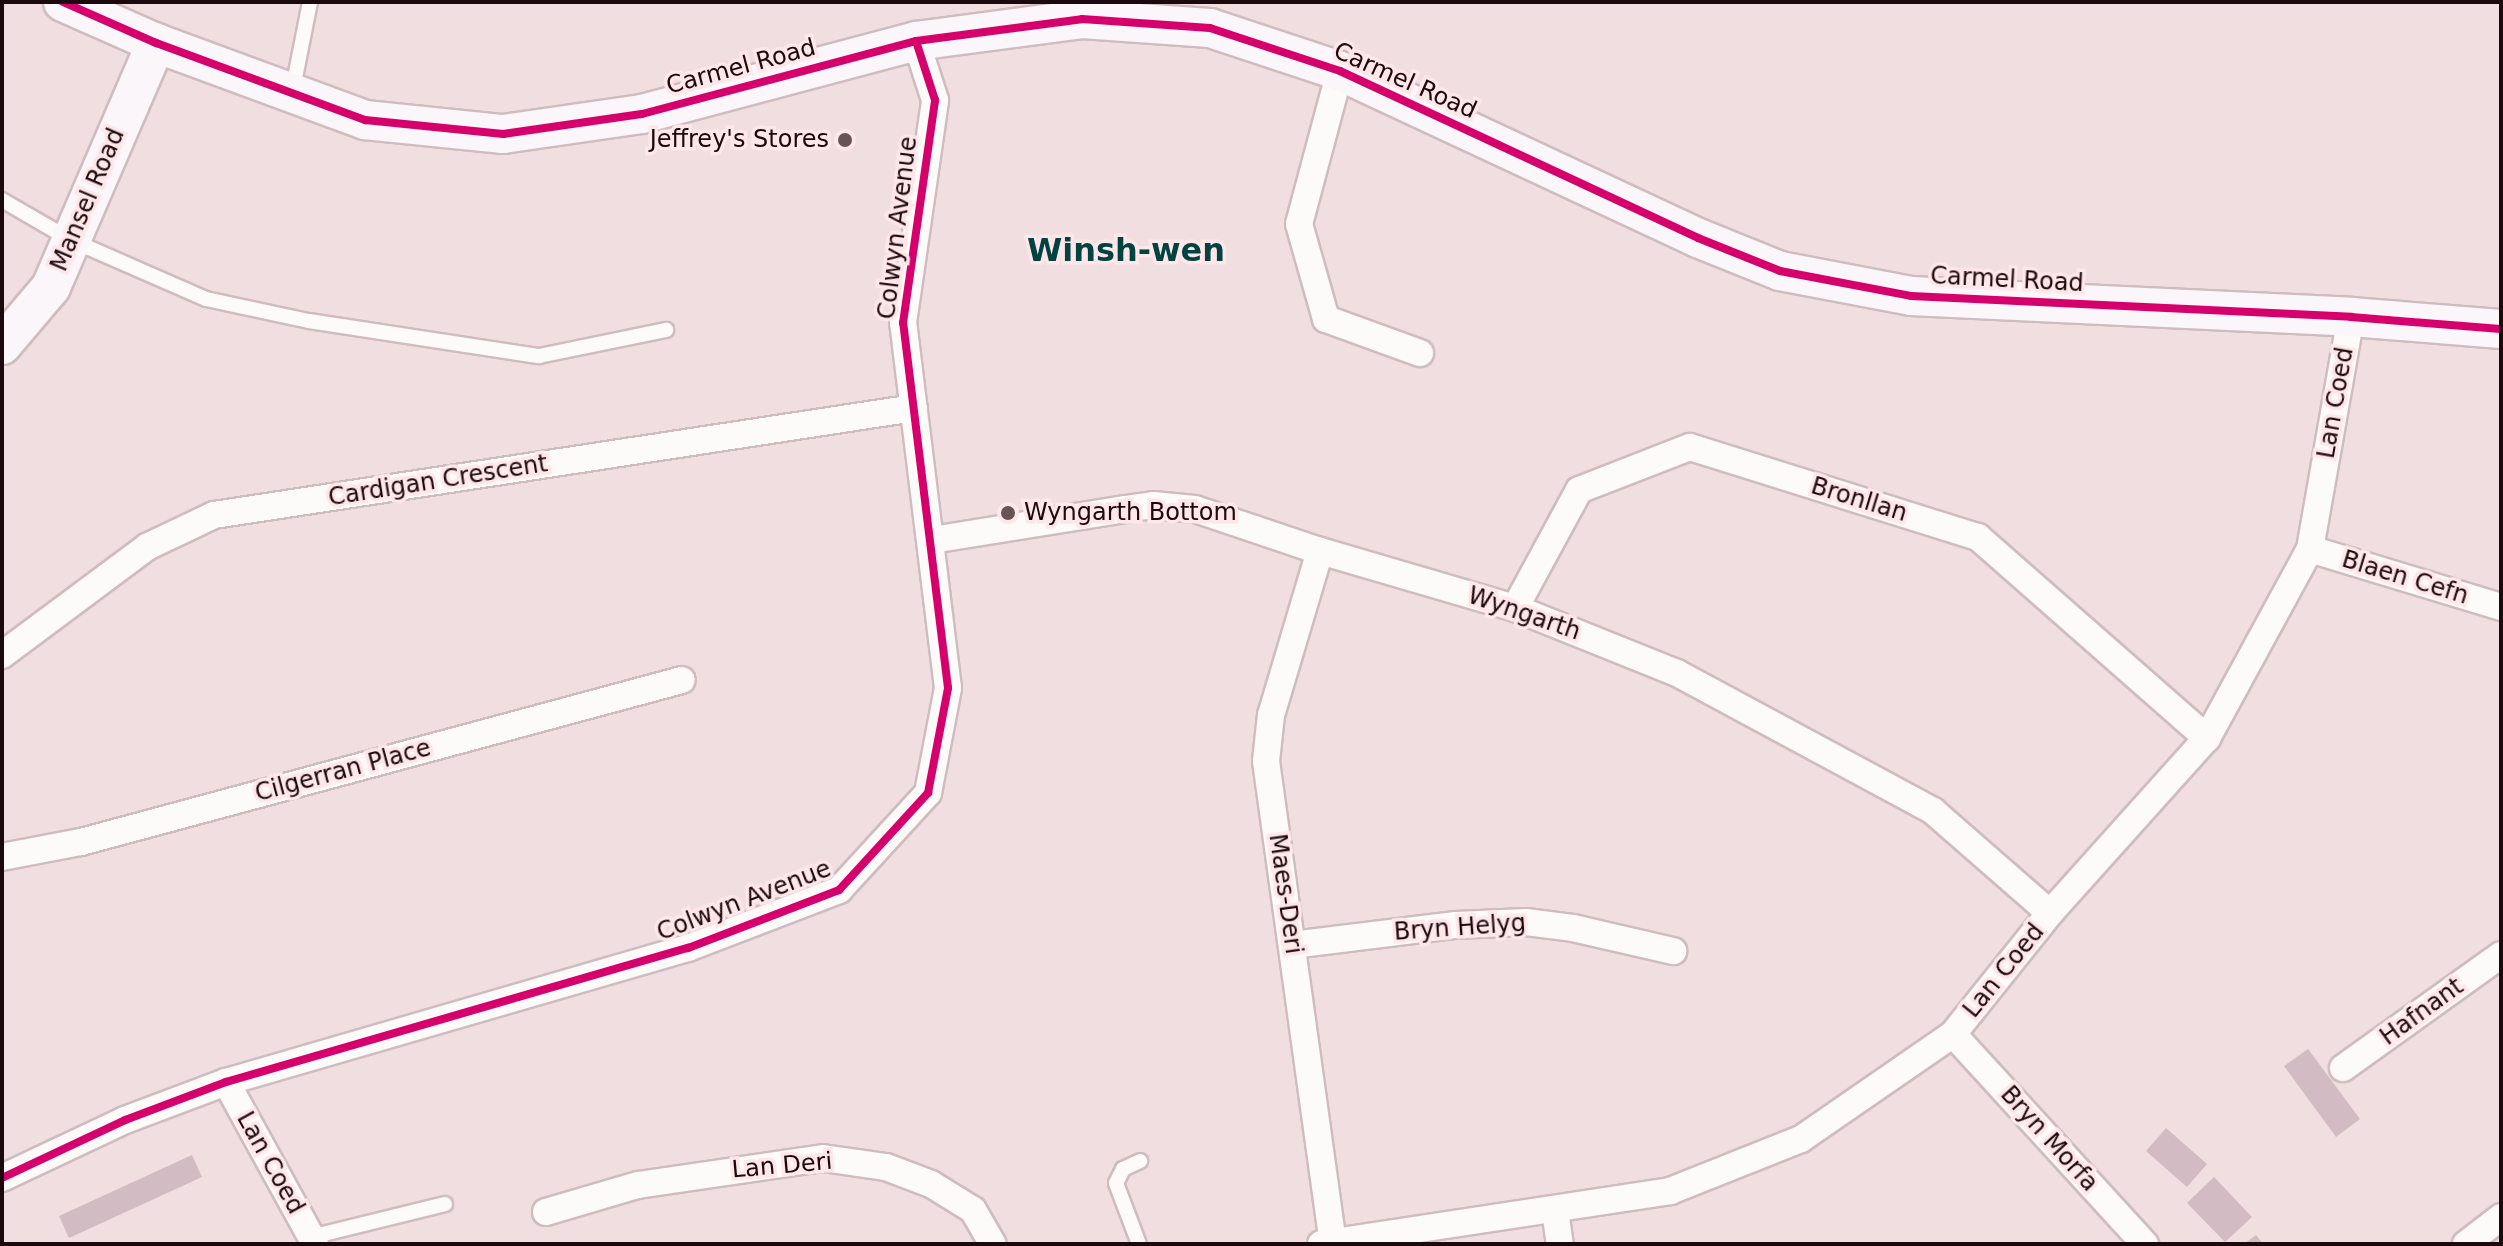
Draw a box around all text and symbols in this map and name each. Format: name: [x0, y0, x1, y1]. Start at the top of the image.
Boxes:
street label: Carmel Road: [663, 33, 819, 101]
street label: Carmel Road: [1329, 37, 1481, 125]
street label: Mansel Road: [45, 124, 131, 276]
place label: Jeffrey's Stores: [650, 126, 829, 154]
marker: Jeffrey's Stores: [836, 131, 854, 149]
street label: Colwyn Avenue: [872, 135, 924, 321]
district label: Winsh-wen: [1027, 231, 1225, 269]
street label: Carmel Road: [1930, 262, 2084, 298]
street label: Lan Coed: [2312, 345, 2360, 461]
street label: Cardigan Crescent: [326, 449, 550, 513]
street label: Bronllan: [1807, 472, 1911, 528]
place label: Wyngarth Bottom: [1024, 499, 1237, 527]
marker: Wyngarth Bottom: [999, 504, 1017, 522]
street label: Blaen Cefn: [2338, 545, 2472, 611]
street label: Wyngarth: [1464, 581, 1584, 647]
street label: Cilgerran Place: [252, 734, 434, 808]
street label: Maes-Deri: [1262, 832, 1308, 956]
street label: Colwyn Avenue: [653, 855, 835, 947]
street label: Bryn Helyg: [1393, 909, 1527, 947]
street label: Lan Coed: [1957, 918, 2051, 1024]
street label: Hafnant: [2375, 972, 2469, 1052]
street label: Bryn Morfa: [1994, 1080, 2104, 1198]
street label: Lan Coed: [230, 1107, 310, 1219]
street label: Lan Deri: [731, 1147, 833, 1185]

